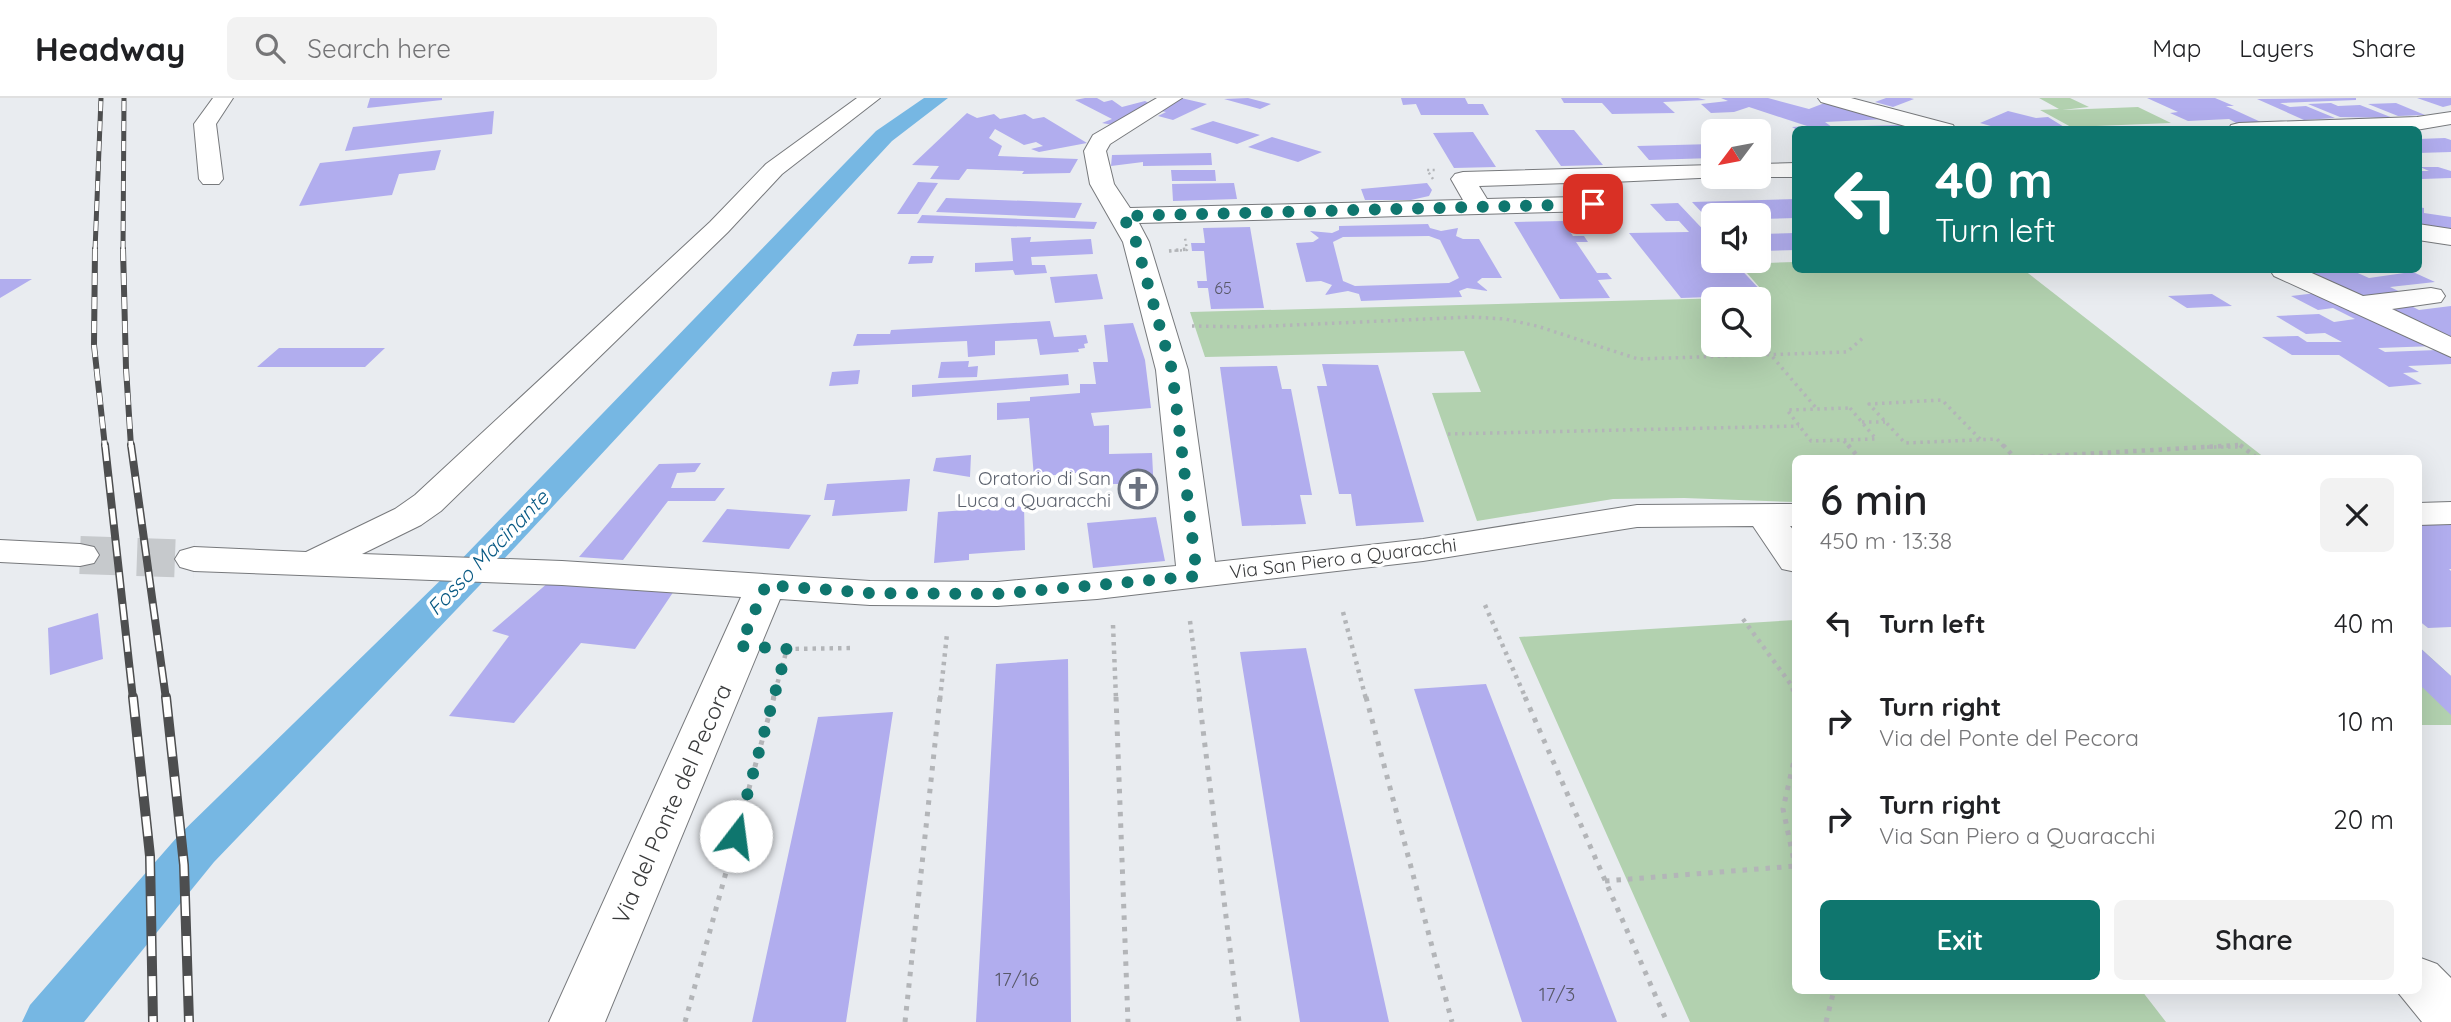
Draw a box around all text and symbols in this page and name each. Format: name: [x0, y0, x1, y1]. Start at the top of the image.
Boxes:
search box: [227, 17, 717, 80]
text: Headway: [35, 28, 185, 69]
icon: search: [251, 29, 289, 67]
text: Search here: [307, 32, 451, 65]
text: Map: [2152, 33, 2201, 63]
text: Layers: [2239, 33, 2314, 63]
text: Share: [2352, 33, 2416, 63]
north arrow: [1701, 119, 1771, 189]
map controls: [1701, 119, 1771, 357]
text: 40 m: [1935, 149, 2053, 210]
icon: left: [1820, 154, 1911, 245]
pin: [1563, 174, 1623, 234]
icon: arrive: [1574, 185, 1612, 223]
button: sound: [1701, 203, 1771, 273]
text: Turn left: [1935, 210, 2056, 250]
house number: 65: [1214, 278, 1232, 298]
button: search: [1701, 287, 1771, 357]
place label: Oratorio di San Luca a Quaracchi: [957, 466, 1111, 512]
church icon: Oratorio di San Luca a Quaracchi: [1117, 468, 1159, 510]
text: 6 min: [1820, 473, 1928, 526]
button: close: [2320, 478, 2394, 552]
water label: Fosso Macinante: [421, 484, 554, 620]
text: 450 m · 13:38: [1820, 526, 1952, 555]
street label: Via San Piero a Quaracchi: [1228, 532, 1458, 584]
icon: left: [1820, 604, 1858, 642]
text: Turn left: [1879, 607, 1986, 640]
text: 40 m: [2334, 607, 2394, 640]
street label: Via del Ponte del Pecora: [605, 679, 738, 928]
text: Turn right: [1879, 690, 2001, 723]
icon: right: [1820, 702, 1858, 740]
text: 10 m: [2338, 705, 2394, 738]
text: Via del Ponte del Pecora: [1879, 723, 2139, 752]
text: Turn right: [1879, 788, 2001, 821]
position arrow: [699, 799, 773, 873]
icon: right: [1820, 800, 1858, 838]
text: 20 m: [2333, 803, 2394, 836]
text: Via San Piero a Quaracchi: [1879, 821, 2155, 850]
button: Exit: [1820, 900, 2100, 980]
button: Share: [2114, 900, 2394, 980]
house number: 17/16: [995, 967, 1039, 991]
house number: 17/3: [1539, 982, 1575, 1006]

